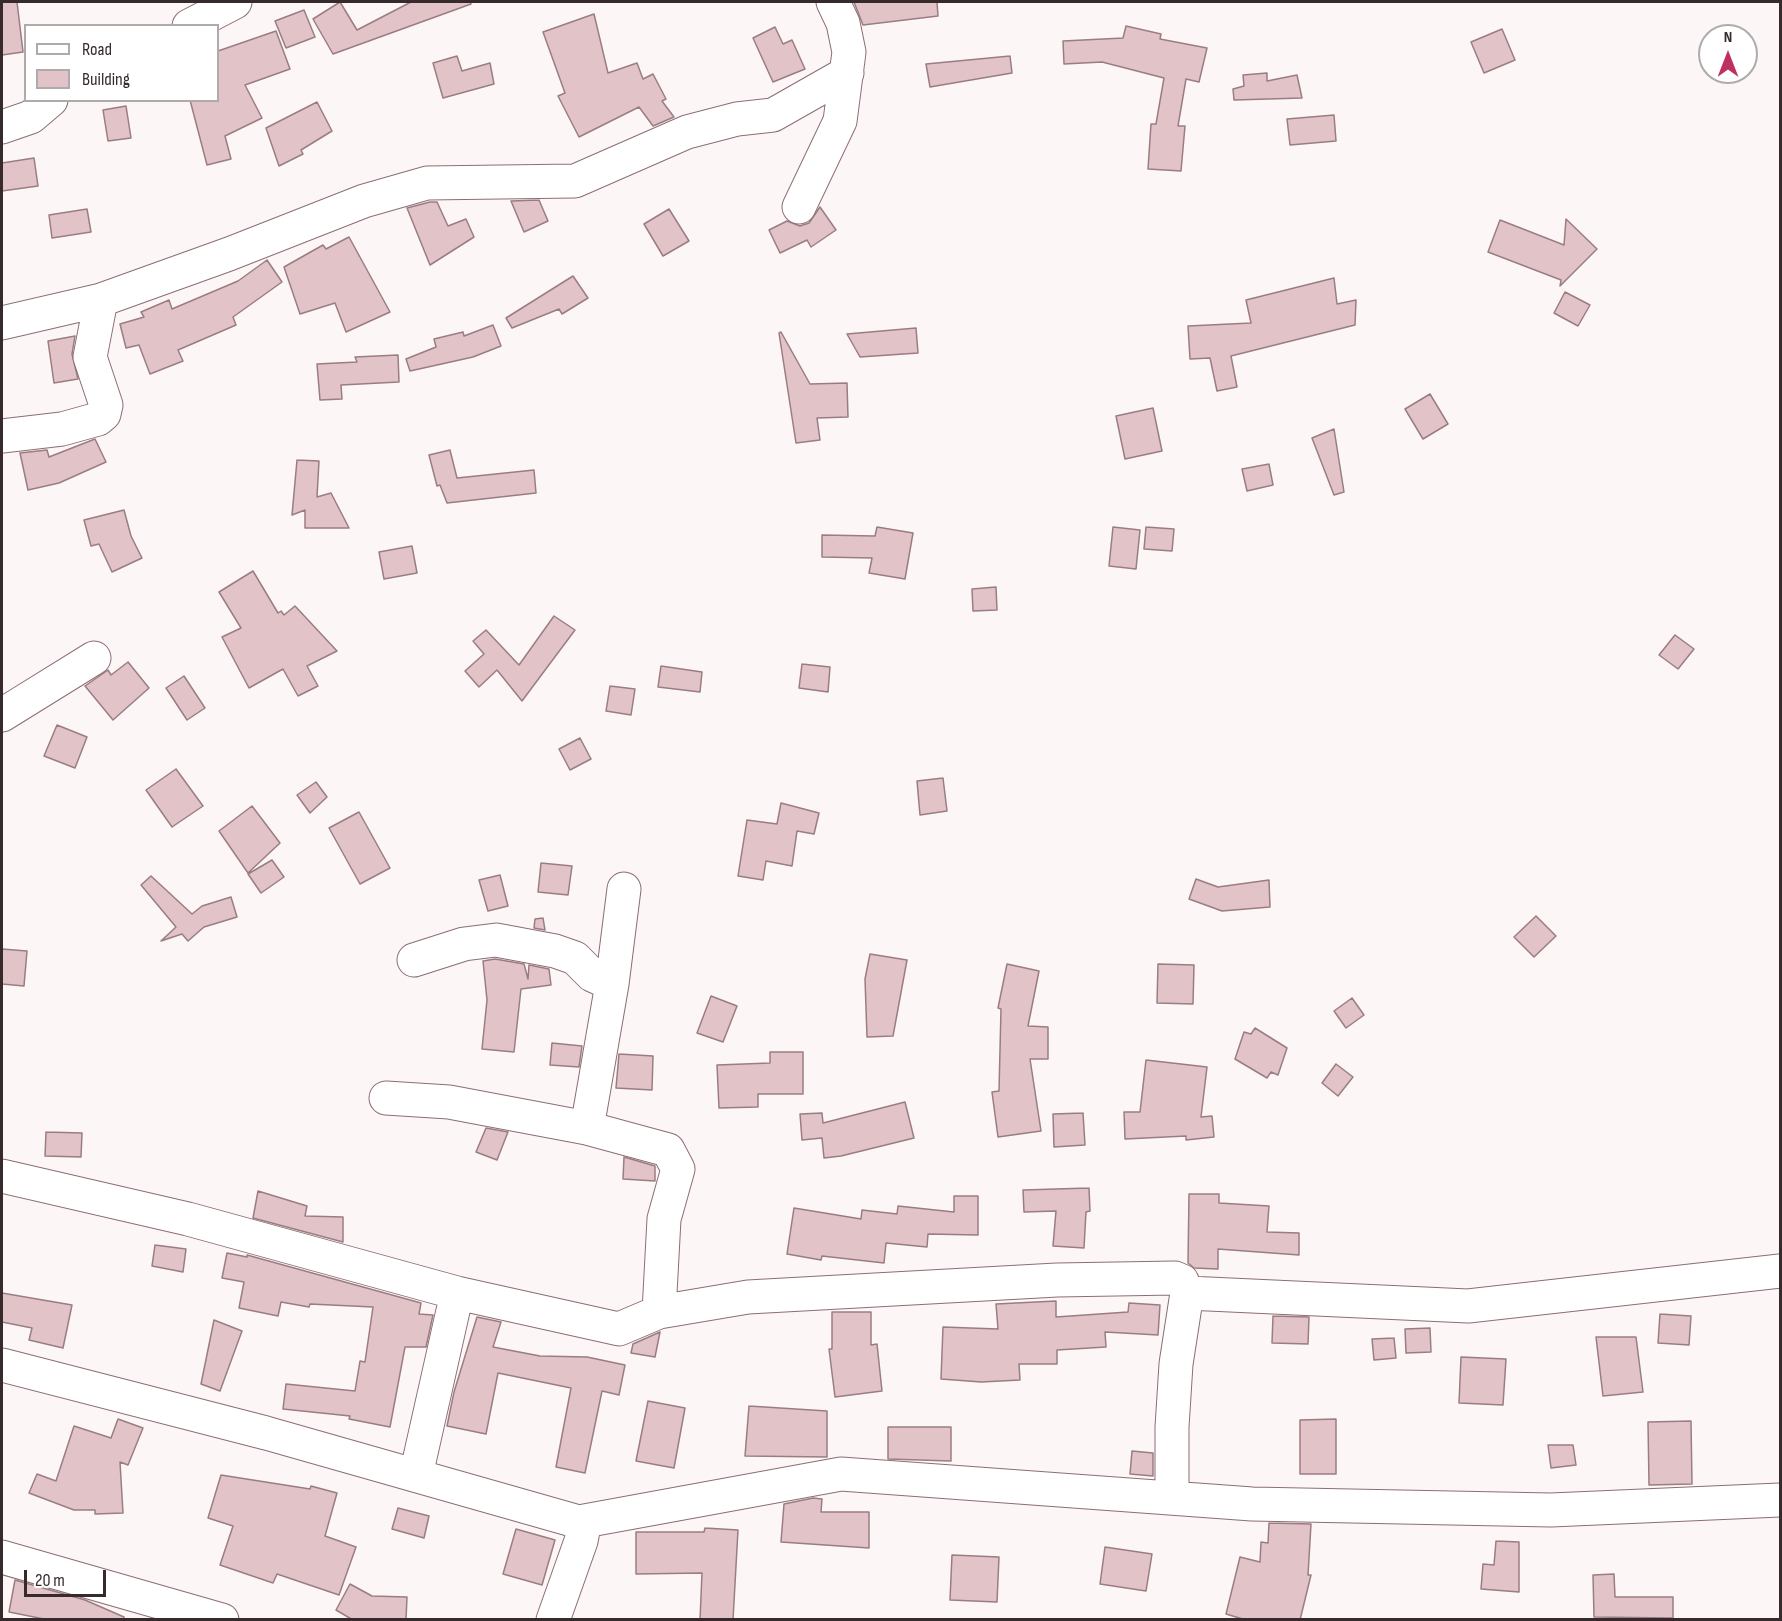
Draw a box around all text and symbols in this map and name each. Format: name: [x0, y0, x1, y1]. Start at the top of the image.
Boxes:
legend: [24, 24, 219, 102]
north arrow: [1698, 24, 1758, 84]
text: N: [1724, 28, 1732, 47]
text: Road: [82, 39, 112, 60]
text: Building: [82, 69, 130, 90]
scale bar: [27, 1558, 110, 1596]
text: 20 m: [35, 1570, 65, 1591]

